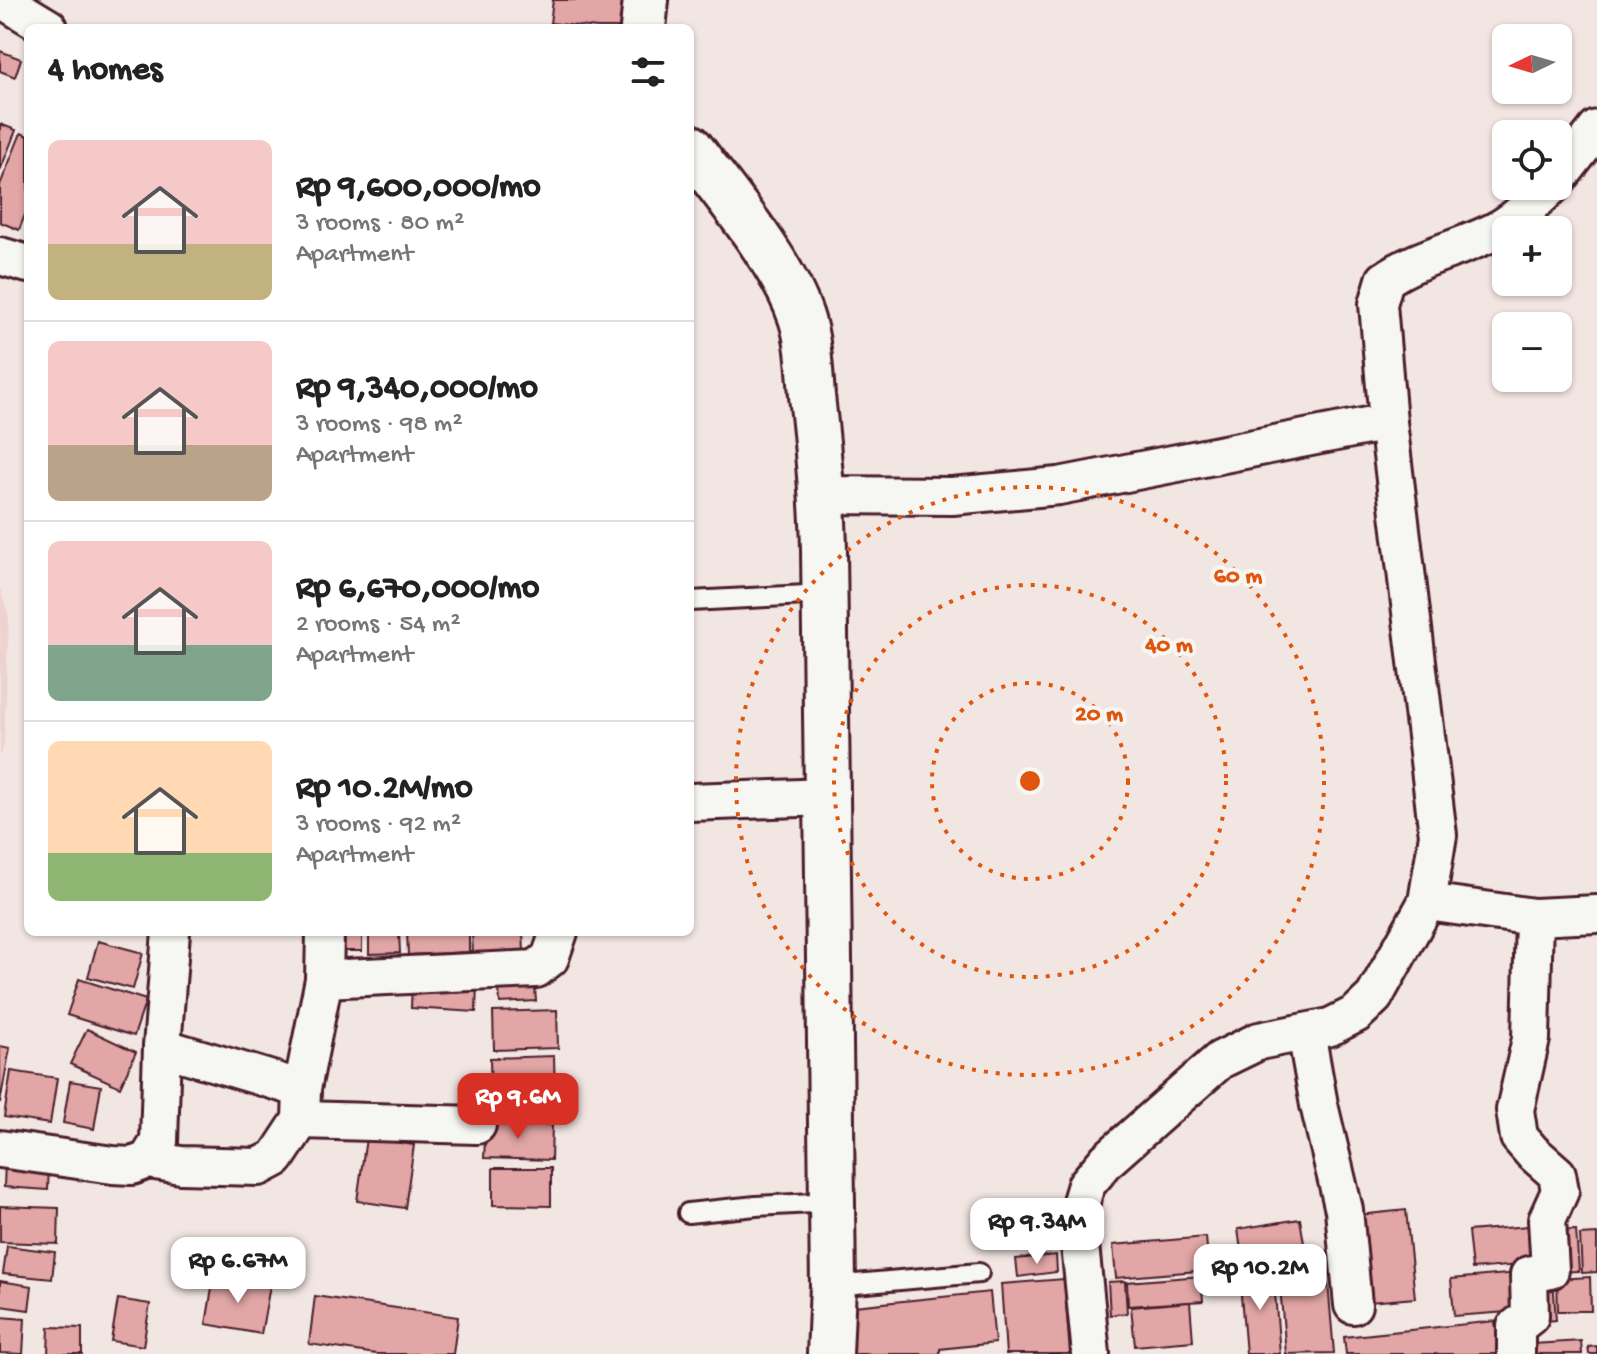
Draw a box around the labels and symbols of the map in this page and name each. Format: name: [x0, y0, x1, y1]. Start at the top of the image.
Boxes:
north arrow: [1492, 24, 1572, 104]
text: 60 m: [1214, 563, 1262, 592]
text: 40 m: [1144, 632, 1193, 661]
text: 20 m: [1075, 701, 1123, 730]
centre of rings: [1016, 767, 1044, 795]
pin: Rp 9.6M: [444, 1073, 592, 1141]
pin: Rp 9.34M: [954, 1198, 1120, 1266]
pin: Rp 6.67M: [155, 1237, 321, 1305]
pin: Rp 10.2M: [1177, 1244, 1343, 1312]

